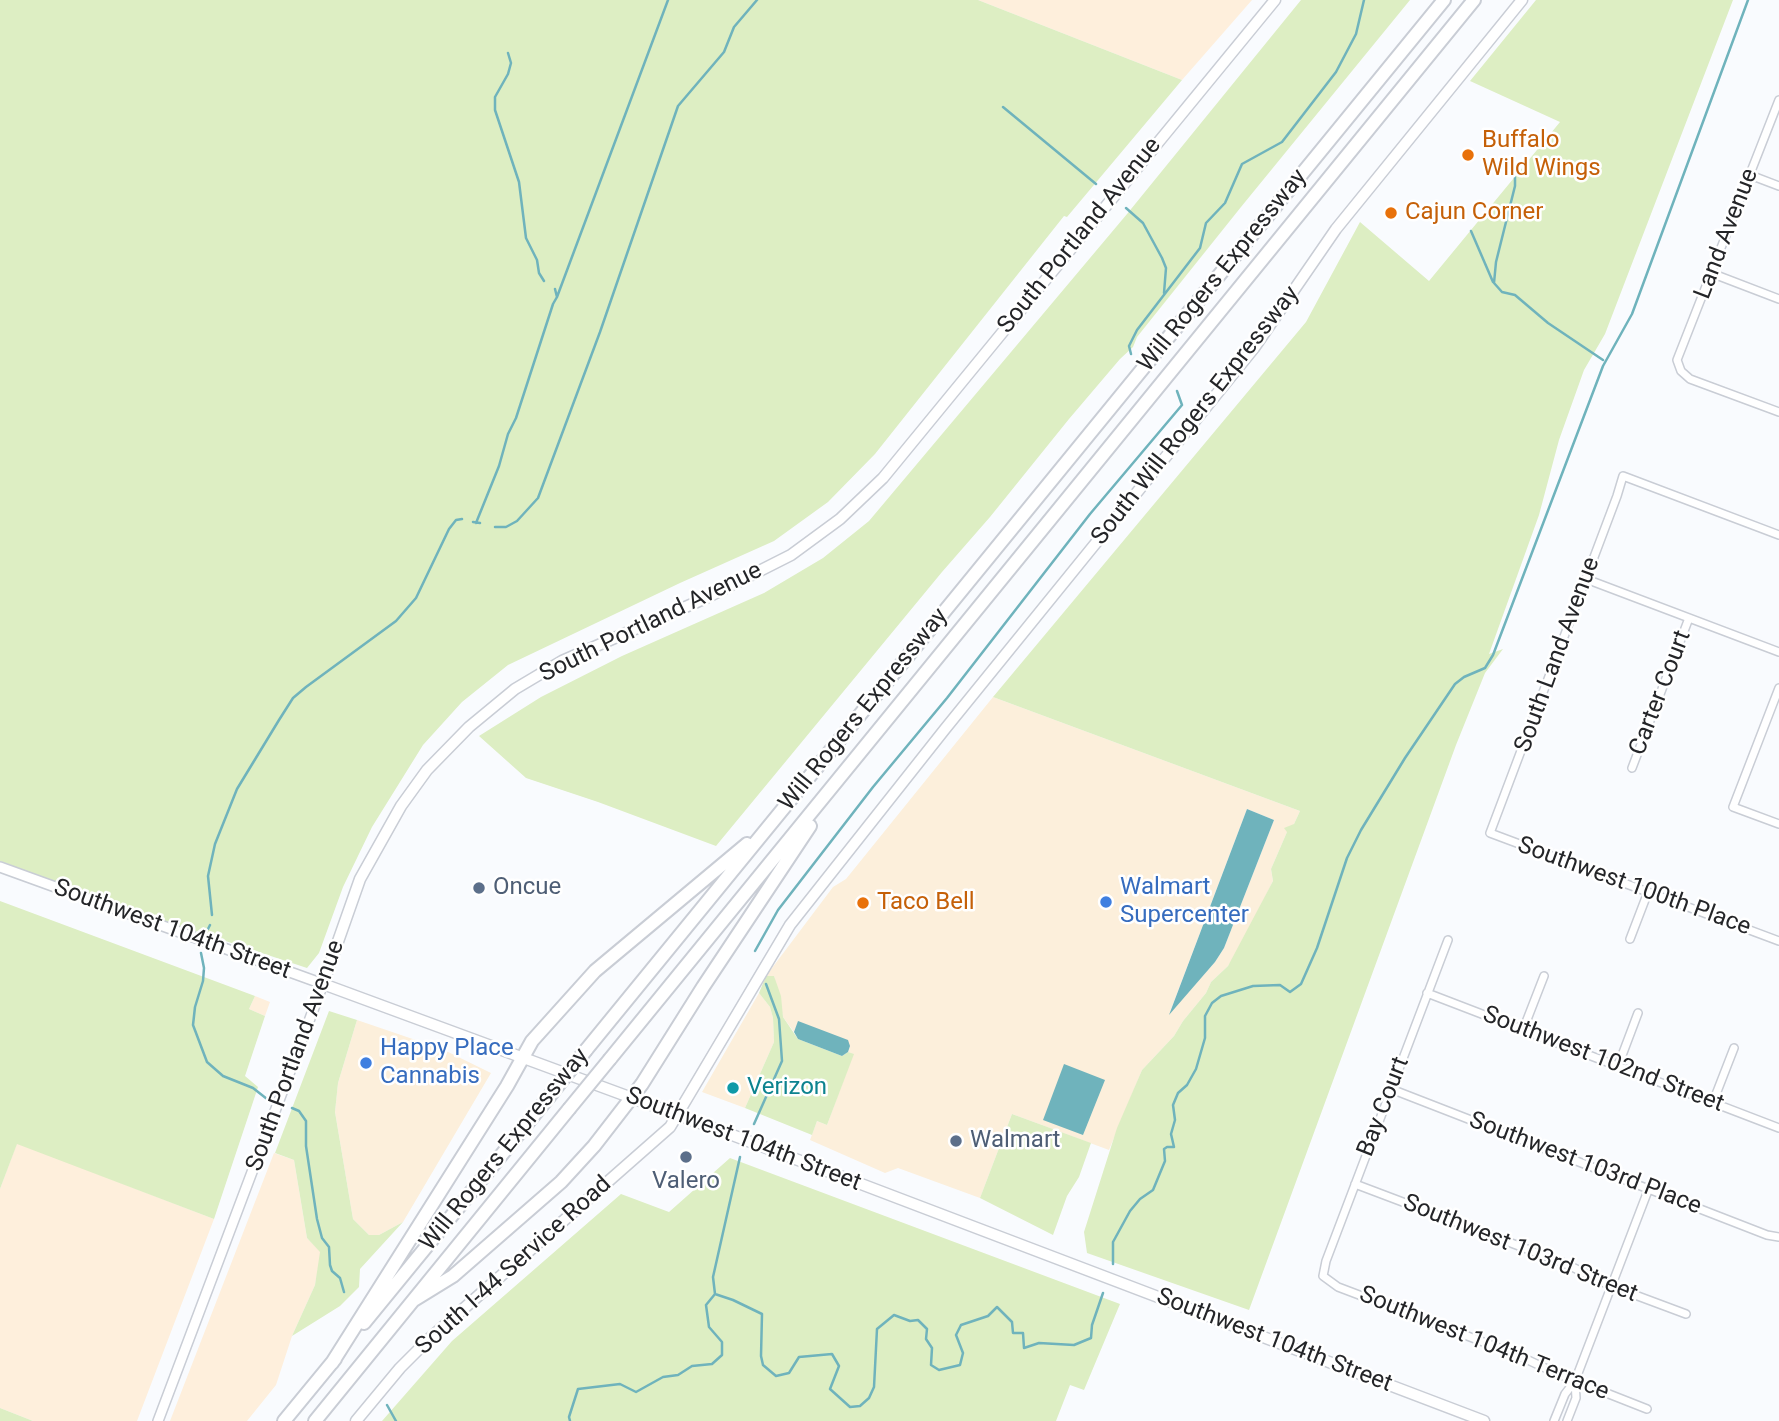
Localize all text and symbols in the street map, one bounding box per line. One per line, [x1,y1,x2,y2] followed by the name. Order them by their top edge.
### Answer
[1482,127,1601,183] place label: Buffalo Wild Wings
[992,132,1168,340] street label: South Portland Avenue
[1460,147,1476,163] marker: Buffalo Wild Wings
[1132,164,1314,378] street label: Will Rogers Expressway
[1689,165,1765,303] street label: Land Avenue
[1405,199,1543,227] place label: Cajun Corner
[1383,205,1399,221] marker: Cajun Corner
[1086,281,1306,551] street label: South Will Rogers Expressway
[1509,554,1607,756] street label: South Land Avenue
[535,557,767,689] street label: South Portland Avenue
[773,603,955,817] street label: Will Rogers Expressway
[1624,627,1698,759] street label: Carter Court
[1513,831,1755,943] street label: Southwest 100th Place
[50,874,294,986] street label: Southwest 104th Street
[493,874,561,902] place label: Oncue
[1120,874,1249,930] place label: Walmart Supercenter
[471,880,487,896] marker: Oncue
[877,889,975,917] place label: Taco Bell
[1098,894,1114,910] marker: Walmart Supercenter
[855,895,871,911] marker: Taco Bell
[241,937,351,1175] street label: South Portland Avenue
[1478,1001,1728,1119] street label: Southwest 102nd Street
[380,1035,514,1091] place label: Happy Place Cannabis
[414,1043,596,1257] street label: Will Rogers Expressway
[1352,1053,1416,1161] street label: Bay Court
[358,1055,374,1071] marker: Happy Place Cannabis
[747,1074,827,1102] place label: Verizon
[725,1080,741,1096] marker: Verizon
[621,1082,865,1198] street label: Southwest 104th Street
[1465,1106,1705,1222] street label: Southwest 103rd Place
[970,1127,1060,1155] place label: Walmart
[948,1133,964,1149] marker: Walmart
[678,1149,694,1165] marker: Valero
[652,1168,720,1196] place label: Valero
[410,1171,618,1361] street label: South I-44 Service Road
[1399,1189,1641,1309] street label: Southwest 103rd Street
[1355,1281,1613,1407] street label: Southwest 104th Terrace
[1152,1283,1396,1399] street label: Southwest 104th Street

